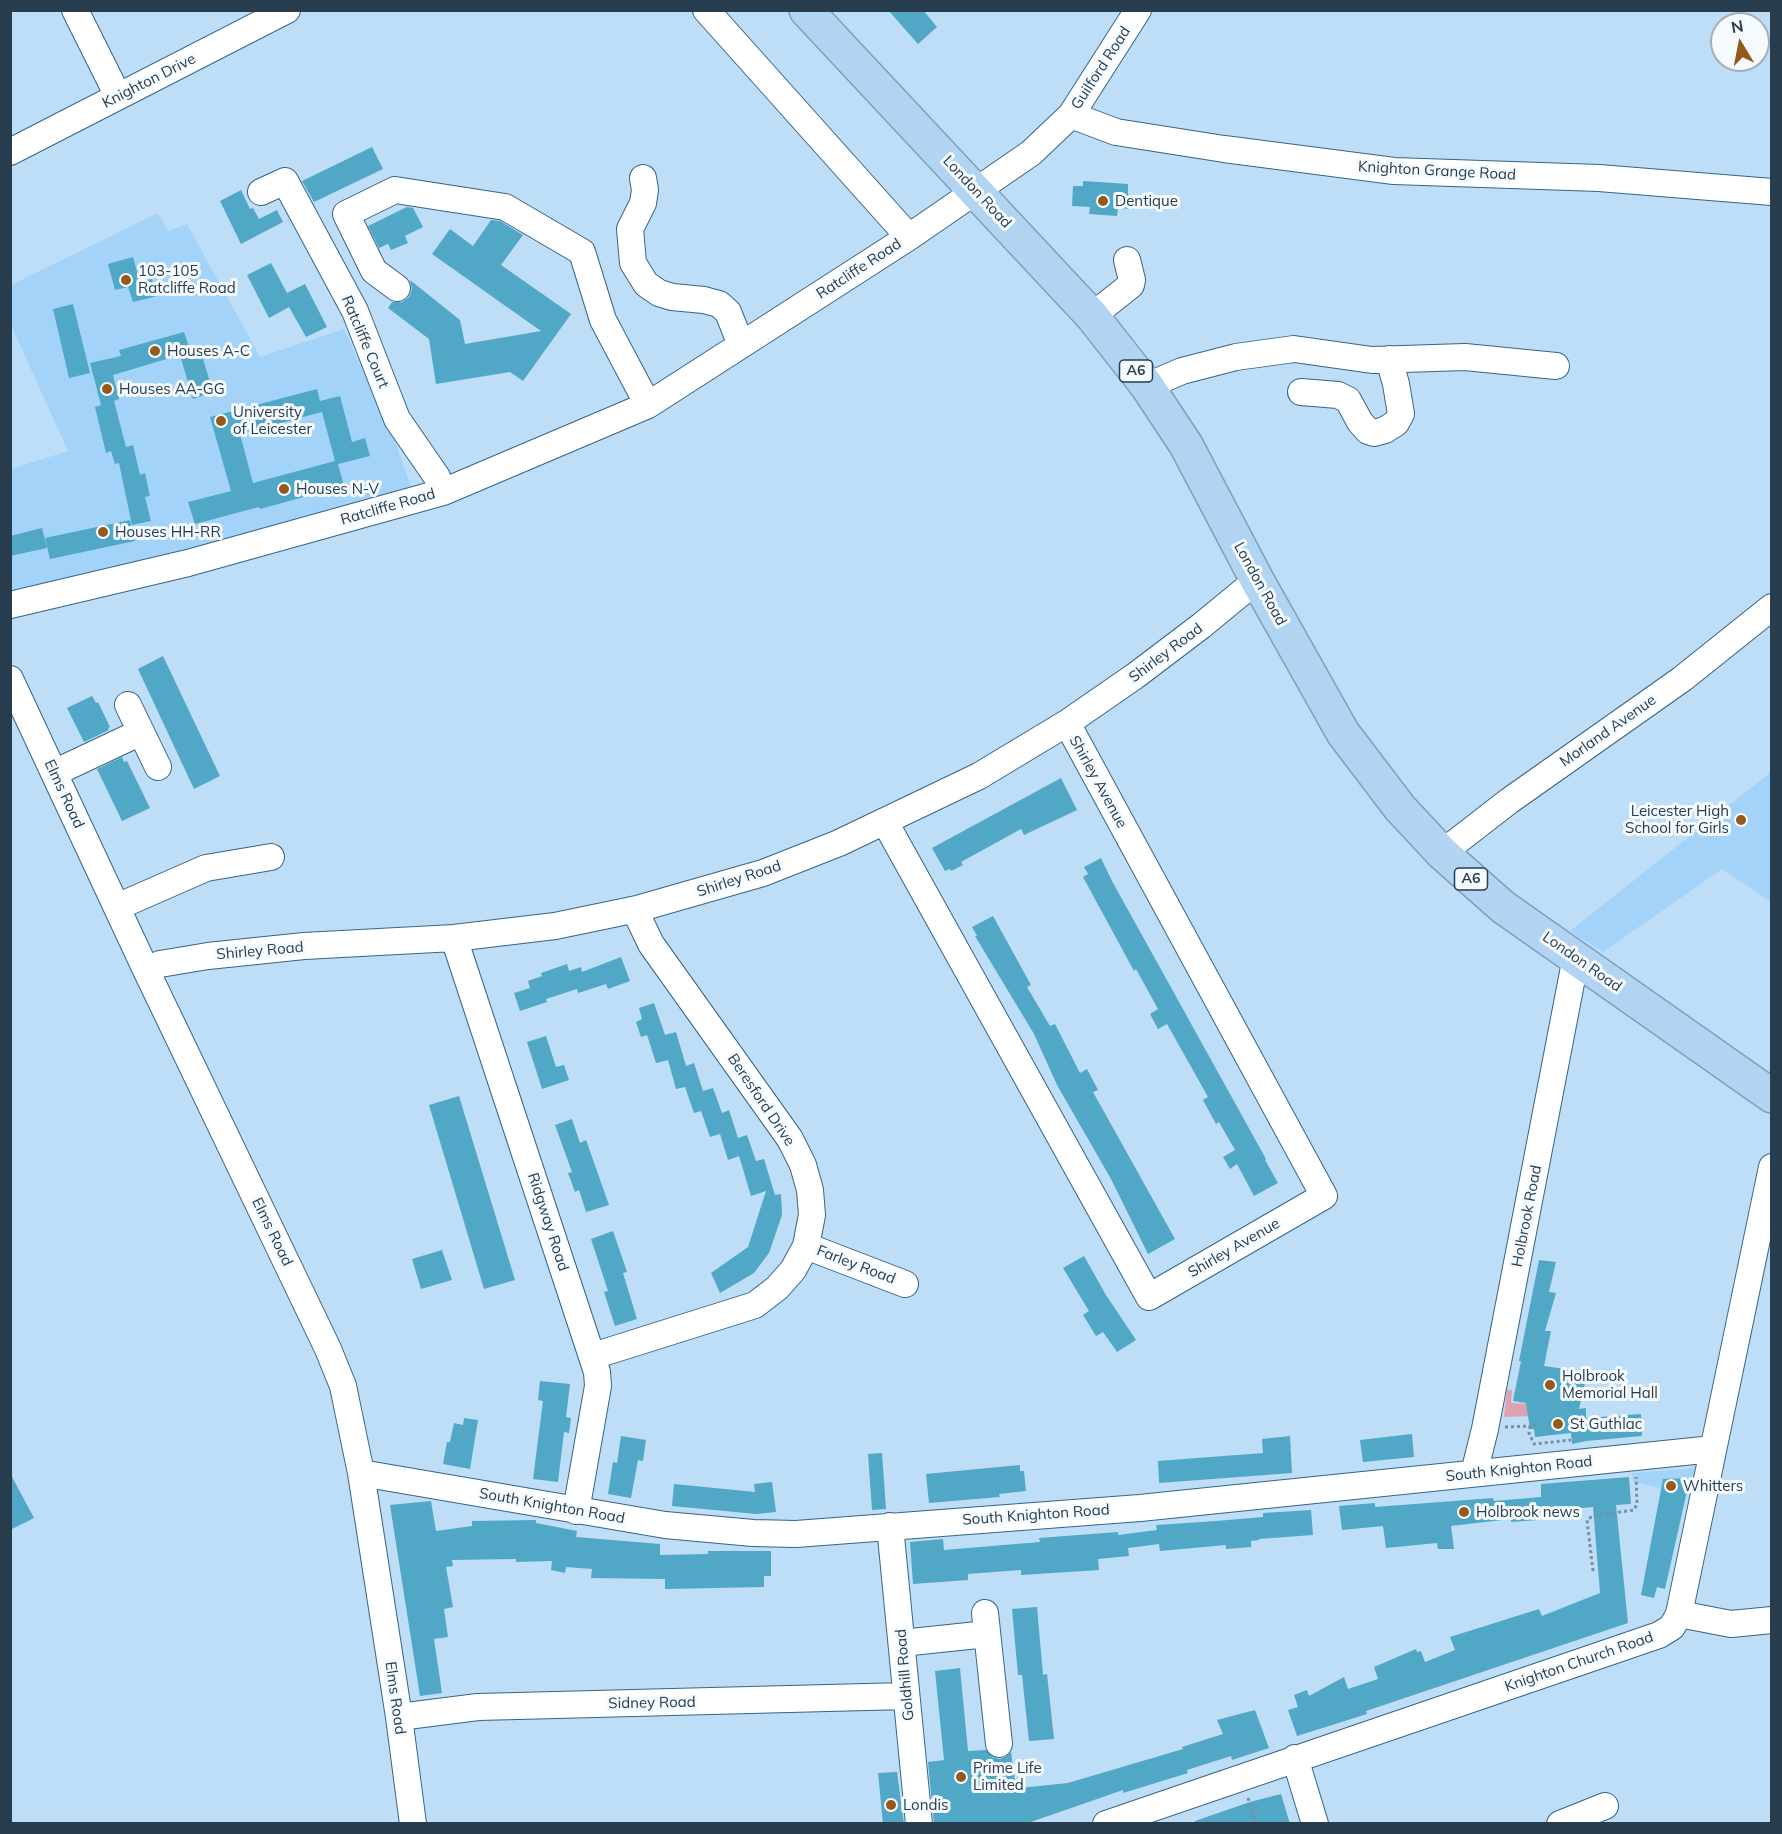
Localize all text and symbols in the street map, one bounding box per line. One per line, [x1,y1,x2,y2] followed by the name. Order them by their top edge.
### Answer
[1710,12,1770,72] north arrow
[1730,15,1745,37] text: N
[1068,23,1134,113] street label: Guilford Road
[99,50,199,112] street label: Knighton Drive
[939,152,1015,232] street label: London Road
[1358,158,1516,184] street label: Knighton Grange Road
[1115,192,1178,210] place label: Dentique
[1096,194,1110,208] marker: Dentique
[813,235,905,303] street label: Ratcliffe Road
[138,262,236,297] place label: 103-105 Ratcliffe Road
[119,273,133,287] marker: 103-105 Ratcliffe Road
[337,293,393,391] street label: Ratcliffe Court
[167,342,250,360] place label: Houses A-C
[148,344,162,358] marker: Houses A-C
[1120,360,1152,382] road number: A6
[119,380,225,398] place label: Houses AA-GG
[100,382,114,396] marker: Houses AA-GG
[233,403,312,438] place label: University of Leicester
[214,414,228,428] marker: University of Leicester
[296,480,379,498] place label: Houses N-V
[277,482,291,496] marker: Houses N-V
[339,485,437,529] street label: Ratcliffe Road
[115,523,221,541] place label: Houses HH-RR
[96,525,110,539] marker: Houses HH-RR
[1230,539,1290,629] street label: London Road
[1126,620,1206,686] street label: Shirley Road
[1556,691,1660,771] street label: Morland Avenue
[1065,733,1131,831] street label: Shirley Avenue
[40,757,88,831] street label: Elms Road
[1625,802,1729,837] place label: Leicester High School for Girls
[1734,813,1748,827] marker: Leicester High School for Girls
[695,857,783,901] street label: Shirley Road
[1454,868,1488,890] road number: A6
[1539,928,1625,996] street label: London Road
[216,938,304,964] street label: Shirley Road
[724,1051,798,1149] street label: Beresford Drive
[1508,1163,1546,1269] street label: Holbrook Road
[524,1170,572,1274] street label: Ridgway Road
[248,1195,296,1269] street label: Elms Road
[1185,1214,1283,1282] street label: Shirley Avenue
[814,1242,898,1288] street label: Farley Road
[1562,1367,1658,1402] place label: Holbrook Memorial Hall
[1543,1378,1557,1392] marker: Holbrook Memorial Hall
[1570,1415,1642,1433] place label: St Guthlac
[1551,1417,1565,1431] marker: St Guthlac
[1445,1452,1593,1486] street label: South Knighton Road
[1683,1477,1743,1495] place label: Whitters
[1664,1479,1678,1493] marker: Whitters
[478,1484,626,1528] street label: South Knighton Road
[962,1501,1110,1529] street label: South Knighton Road
[1476,1503,1580,1521] place label: Holbrook news
[1457,1505,1471,1519] marker: Holbrook news
[892,1628,918,1722] street label: Goldhill Road
[1502,1628,1656,1696] street label: Knighton Church Road
[381,1660,409,1736] street label: Elms Road
[608,1693,696,1713] street label: Sidney Road
[973,1759,1042,1794] place label: Prime Life Limited
[954,1770,968,1784] marker: Prime Life Limited
[903,1796,948,1814] place label: Londis
[884,1798,898,1812] marker: Londis

